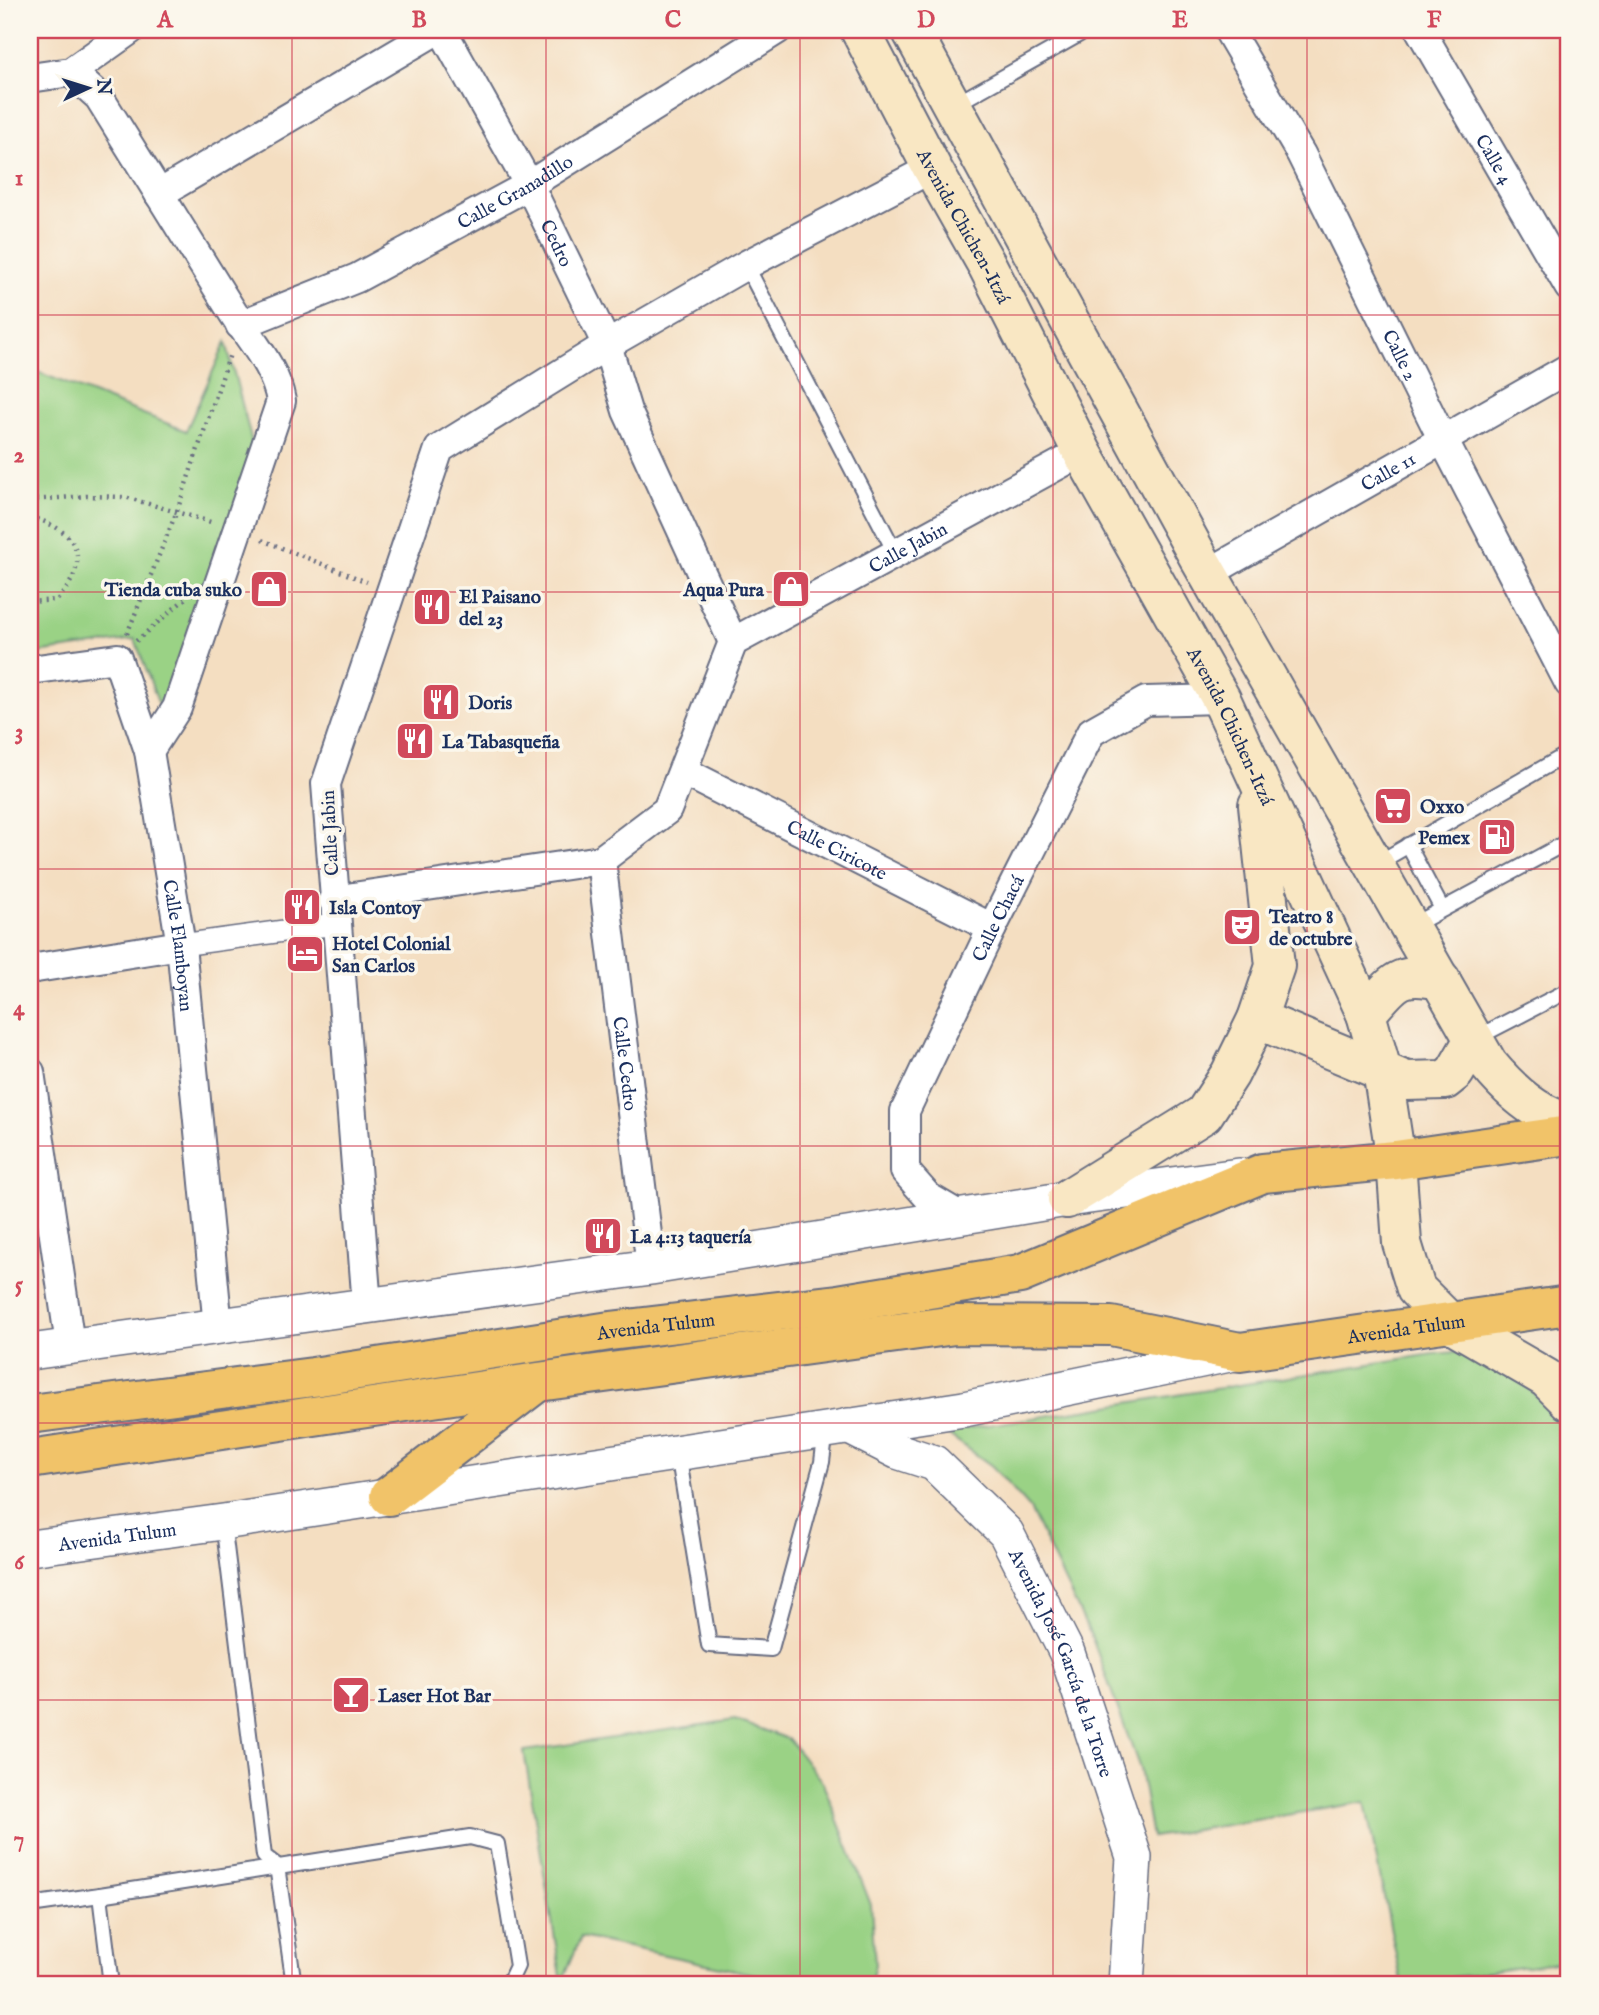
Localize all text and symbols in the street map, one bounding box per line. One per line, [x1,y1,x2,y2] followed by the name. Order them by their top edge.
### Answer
[156,6,174,35] text: A
[411,6,427,35] text: B
[665,6,682,35] text: C
[917,6,935,35] text: D
[1172,6,1188,35] text: E
[1427,6,1442,35] text: F
[52,52,122,122] north arrow
[90,77,116,97] text: N
[1469,130,1517,190] street label: Calle 4
[910,144,1015,309] street label: Avenida Chichen-Itzá
[454,150,578,236] street label: Calle Granadillo
[15,164,23,193] text: 1
[534,216,577,271] street label: Cedro
[1376,326,1422,385] street label: Calle 2
[14,441,25,470] text: 2
[1357,448,1420,498] street label: Calle 11
[865,518,952,580] street label: Calle Jabin
[248,568,290,610] shop icon: Tienda cuba suko
[770,568,812,610] shop icon: Aqua Pura
[104,579,242,603] place label: Tienda cuba suko
[683,579,765,603] place label: Aqua Pura
[411,586,453,628] restaurant icon: El Paisano del 23
[459,586,541,632] place label: El Paisano del 23
[1180,643,1279,810] street label: Avenida Chichen-Itzá
[420,681,462,723] restaurant icon: Doris
[468,692,512,716] place label: Doris
[15,718,23,747] text: 3
[394,720,436,762] restaurant icon: La Tabasqueña
[442,731,561,755] place label: La Tabasqueña
[1372,785,1414,827] supermarket icon: Oxxo
[317,789,345,876] street label: Calle Jabin
[1420,796,1464,820] place label: Oxxo
[782,816,891,887] street label: Calle Ciricote
[1476,816,1518,858] fuel station icon: Pemex
[1418,827,1471,851] place label: Pemex
[968,871,1031,966] street label: Calle Chacá
[156,878,197,1013] street label: Calle Flamboyan
[281,886,323,928] restaurant icon: Isla Contoy
[329,897,422,921] place label: Isla Contoy
[1221,906,1263,948] theatre icon: Teatro 8 de octubre
[1268,906,1353,952] place label: Teatro 8 de octubre
[284,933,326,975] hotel icon: Hotel Colonial San Carlos
[332,933,451,979] place label: Hotel Colonial San Carlos
[13,994,25,1023] text: 4
[606,1015,642,1112] street label: Calle Cedro
[582,1215,624,1257] restaurant icon: La 4:13 taquería
[630,1226,752,1250] place label: La 4:13 taquería
[15,1271,24,1300] text: 5
[594,1309,717,1347] street label: Avenida Tulum
[1345,1310,1467,1351] street label: Avenida Tulum
[56,1518,178,1558] street label: Avenida Tulum
[1002,1544,1117,1781] street label: Avenida José García de la Torre
[14,1548,25,1577] text: 6
[330,1674,372,1716] bar icon: Laser Hot Bar
[378,1685,492,1709] place label: Laser Hot Bar
[14,1825,24,1854] text: 7

